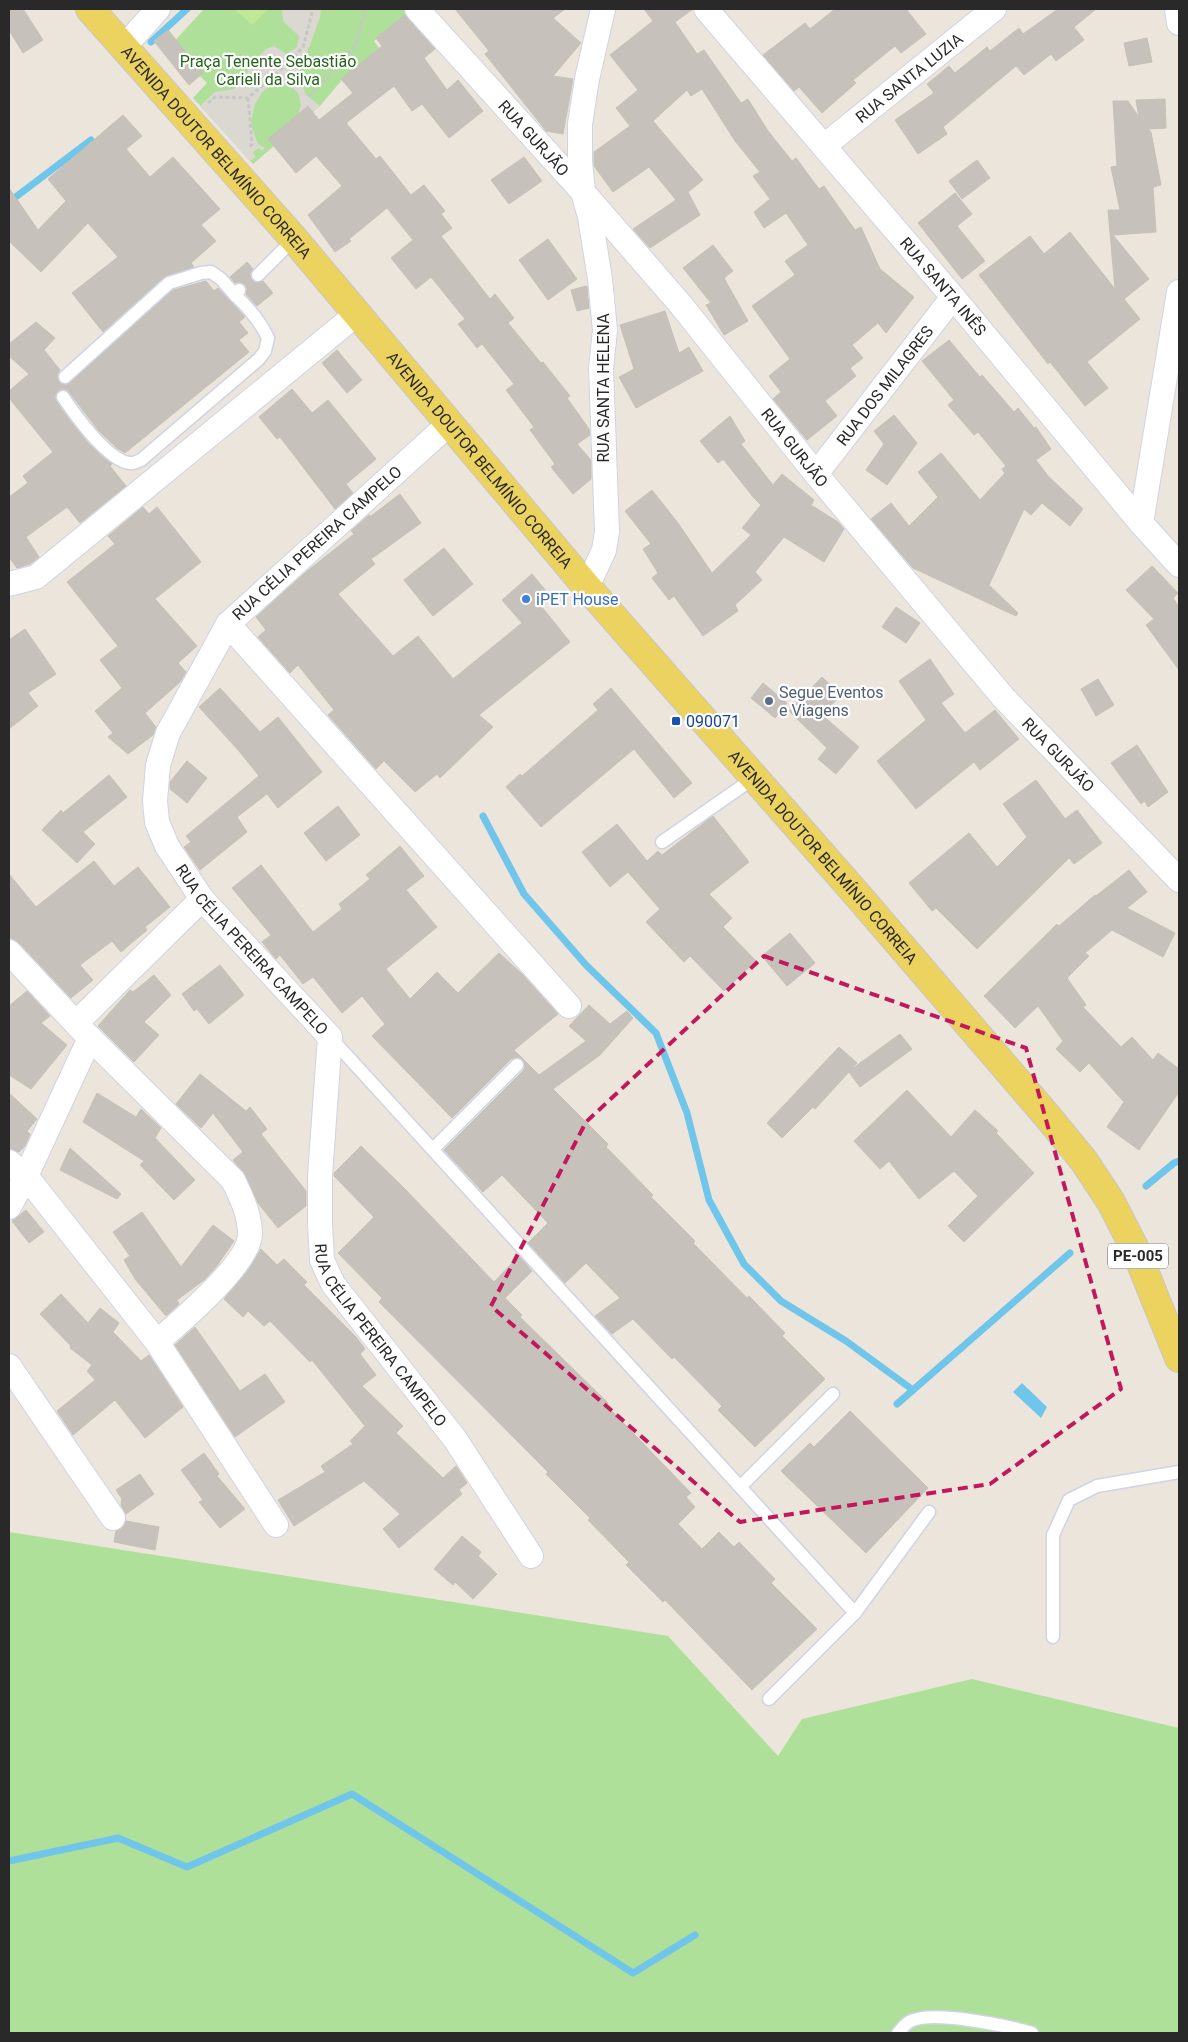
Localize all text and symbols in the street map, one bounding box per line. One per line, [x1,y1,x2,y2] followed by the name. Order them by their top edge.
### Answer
[852,28,967,126] street label: RUA SANTA LUZIA
[118,42,316,263] street label: AVENIDA DOUTOR BELMÍNIO CORREIA
[180,52,356,89] park label: Praça Tenente Sebastião Carieli da Silva
[495,96,573,180] street label: RUA GURJÃO
[896,233,991,339] street label: RUA SANTA INÊS
[594,313,613,463] street label: RUA SANTA HELENA
[832,322,937,449] street label: RUA DOS MILAGRES
[383,347,577,572] street label: AVENIDA DOUTOR BELMÍNIO CORREIA
[758,404,832,491] street label: RUA GURJÃO
[228,462,406,624] street label: RUA CÉLIA PEREIRA CAMPELO
[536,590,619,609] place label: iPET House
[520,593,532,605] marker: iPET House
[779,683,884,720] place label: Segue Eventos e Viagens
[763,695,775,707] marker: Segue Eventos e Viagens
[686,712,740,731] place label: 090071
[1018,714,1098,796] street label: RUA GURJÃO
[670,715,682,727] marker: 090071
[725,746,922,968] street label: AVENIDA DOUTOR BELMÍNIO CORREIA
[172,860,332,1039] street label: RUA CÉLIA PEREIRA CAMPELO
[312,1243,451,1430] street label: RUA CÉLIA PEREIRA CAMPELO
[1108,1244,1168,1268] road number: PE-005

